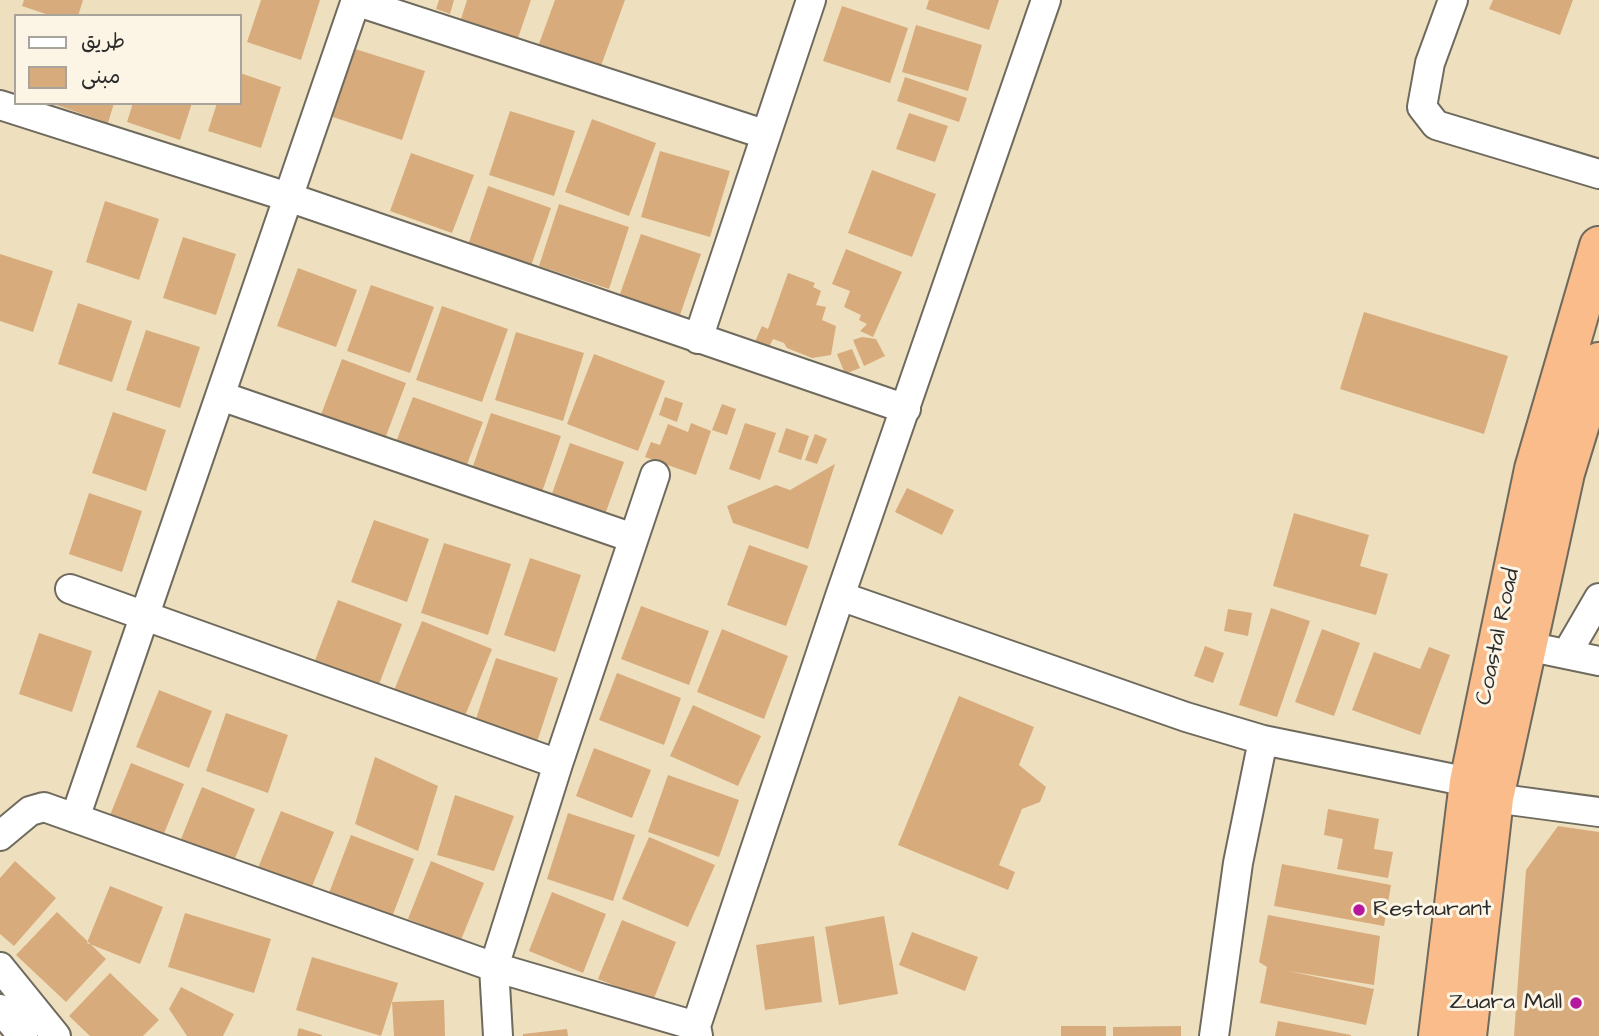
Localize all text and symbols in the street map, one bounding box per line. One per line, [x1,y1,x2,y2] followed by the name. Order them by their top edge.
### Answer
[14,14,242,105] legend
[81,27,125,56] text: طريق
[81,62,120,91] text: مبنى
[1471,566,1527,708] street label: Coastal Road
[1373,896,1491,924] place label: Restaurant
[1351,902,1367,918] marker: Restaurant
[1449,989,1562,1017] place label: Zuara Mall
[1568,995,1584,1011] marker: Zuara Mall

